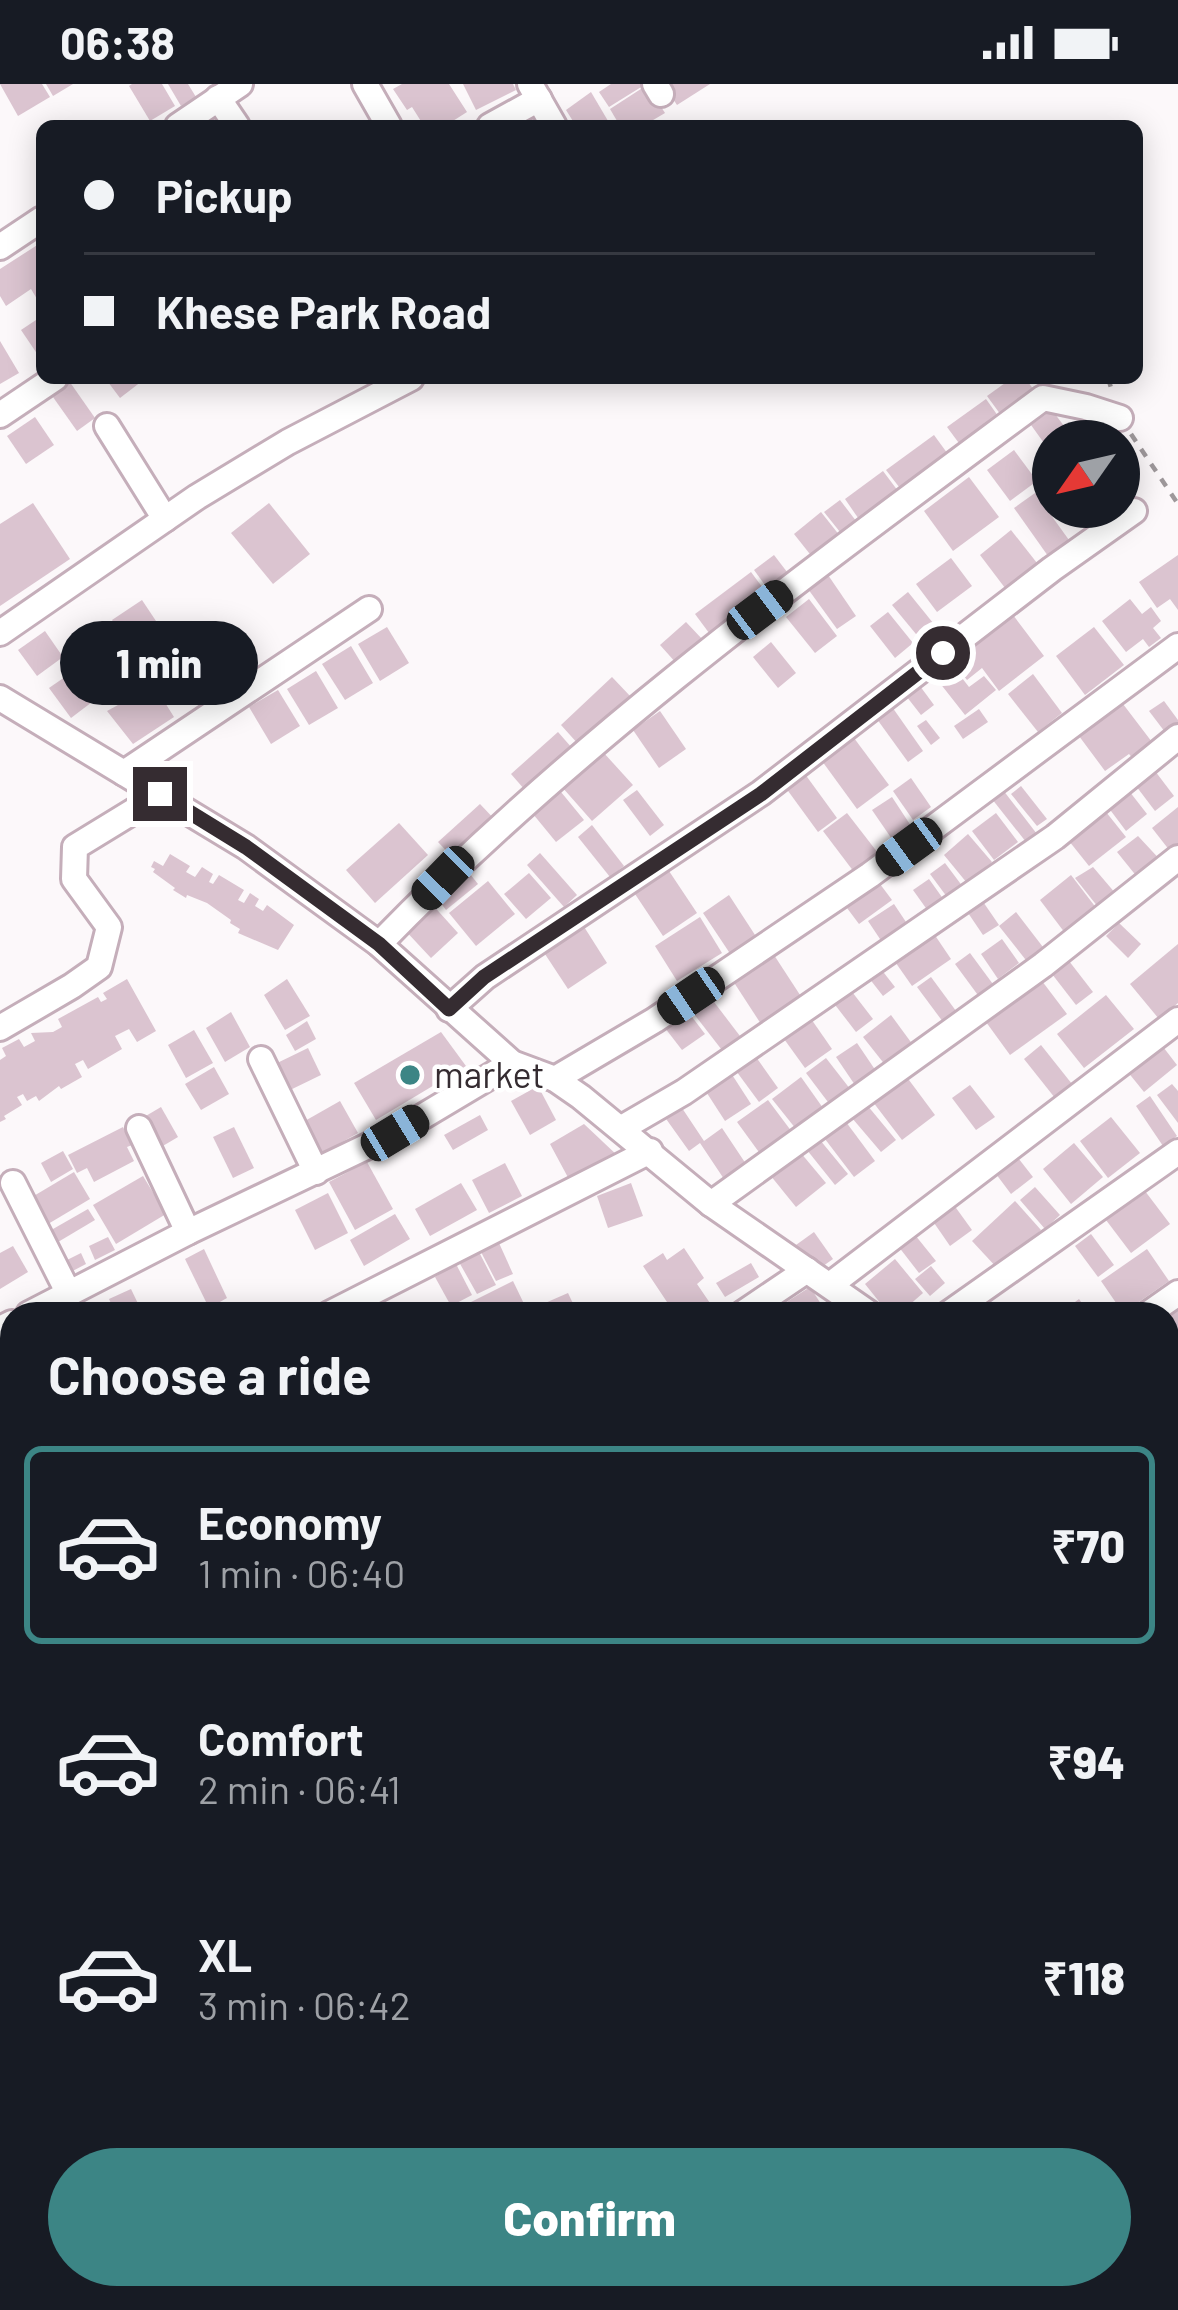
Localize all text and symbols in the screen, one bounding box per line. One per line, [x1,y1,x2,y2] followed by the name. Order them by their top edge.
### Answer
[60,15,175,69] text: 06:38
[156,168,293,222] text: Pickup
[156,284,491,338] text: Khese Park Road
[1032,420,1140,528] north arrow
[1032,420,1140,528] map controls
[720,574,800,646] car
[61,620,259,704] callout: 1 min
[916,626,970,680] route start
[116,639,202,686] text: 1 min
[133,767,187,821] route end
[869,811,949,883] car
[405,840,481,916] car
[651,961,731,1031] car
[434,1052,545,1095] place label: market
[397,1062,423,1088] marker: market
[355,1099,435,1167] car
[48,1341,372,1406] text: Choose a ride
[54,1491,162,1599] icon: car
[198,1495,382,1549] text: Economy
[1051,1518,1125,1572] text: ₹70
[198,1549,405,1596] text: 1 min · 06:40
[54,1707,162,1815] icon: car
[198,1711,364,1765] text: Comfort
[1047,1734,1125,1788] text: ₹94
[198,1765,401,1812] text: 2 min · 06:41
[54,1923,162,2031] icon: car
[198,1927,252,1981] text: XL
[1042,1950,1125,2004] text: ₹118
[198,1981,411,2028] text: 3 min · 06:42
[48,2148,1131,2286] button: Confirm

